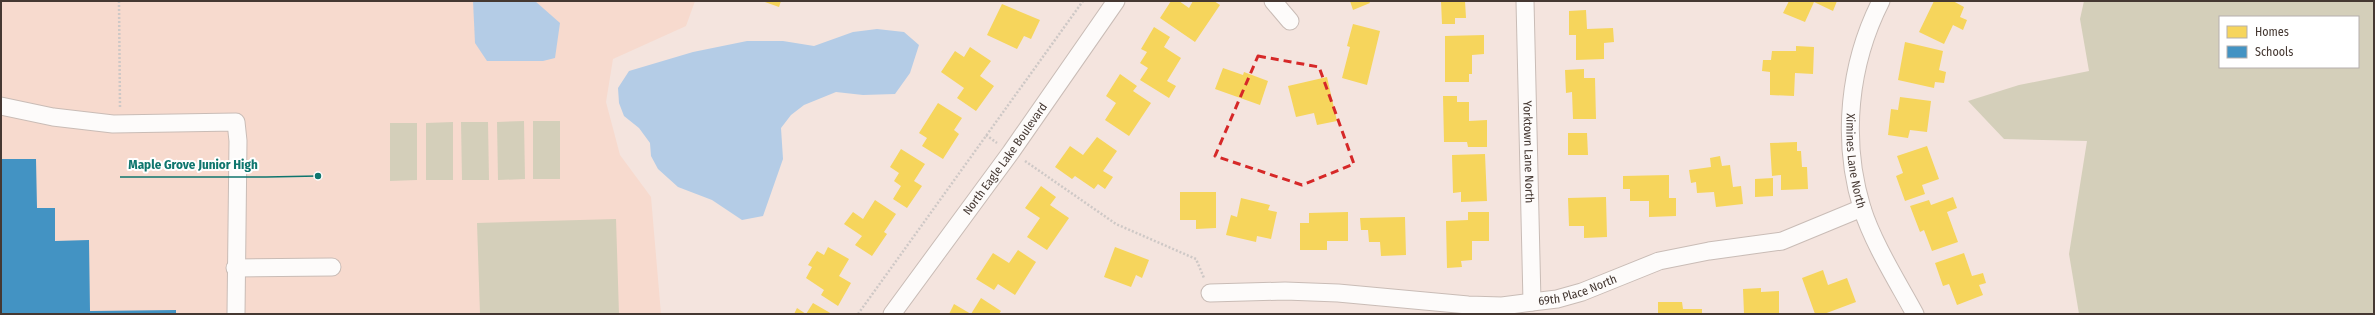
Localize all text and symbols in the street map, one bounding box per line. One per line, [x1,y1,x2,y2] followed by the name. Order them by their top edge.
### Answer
[2219,16,2359,68] legend
[2255,25,2289,39] text: Homes
[2255,45,2293,59] text: Schools
[960,100,1050,218] street label: North Eagle Lake Boulevard
[1520,100,1537,203] street label: Yorktown Lane North
[1843,113,1869,210] street label: Ximines Lane North
[120,152,266,177] callout: Maple Grove Junior High
[128,157,258,172] text: Maple Grove Junior High
[1537,272,1619,308] street label: 69th Place North

